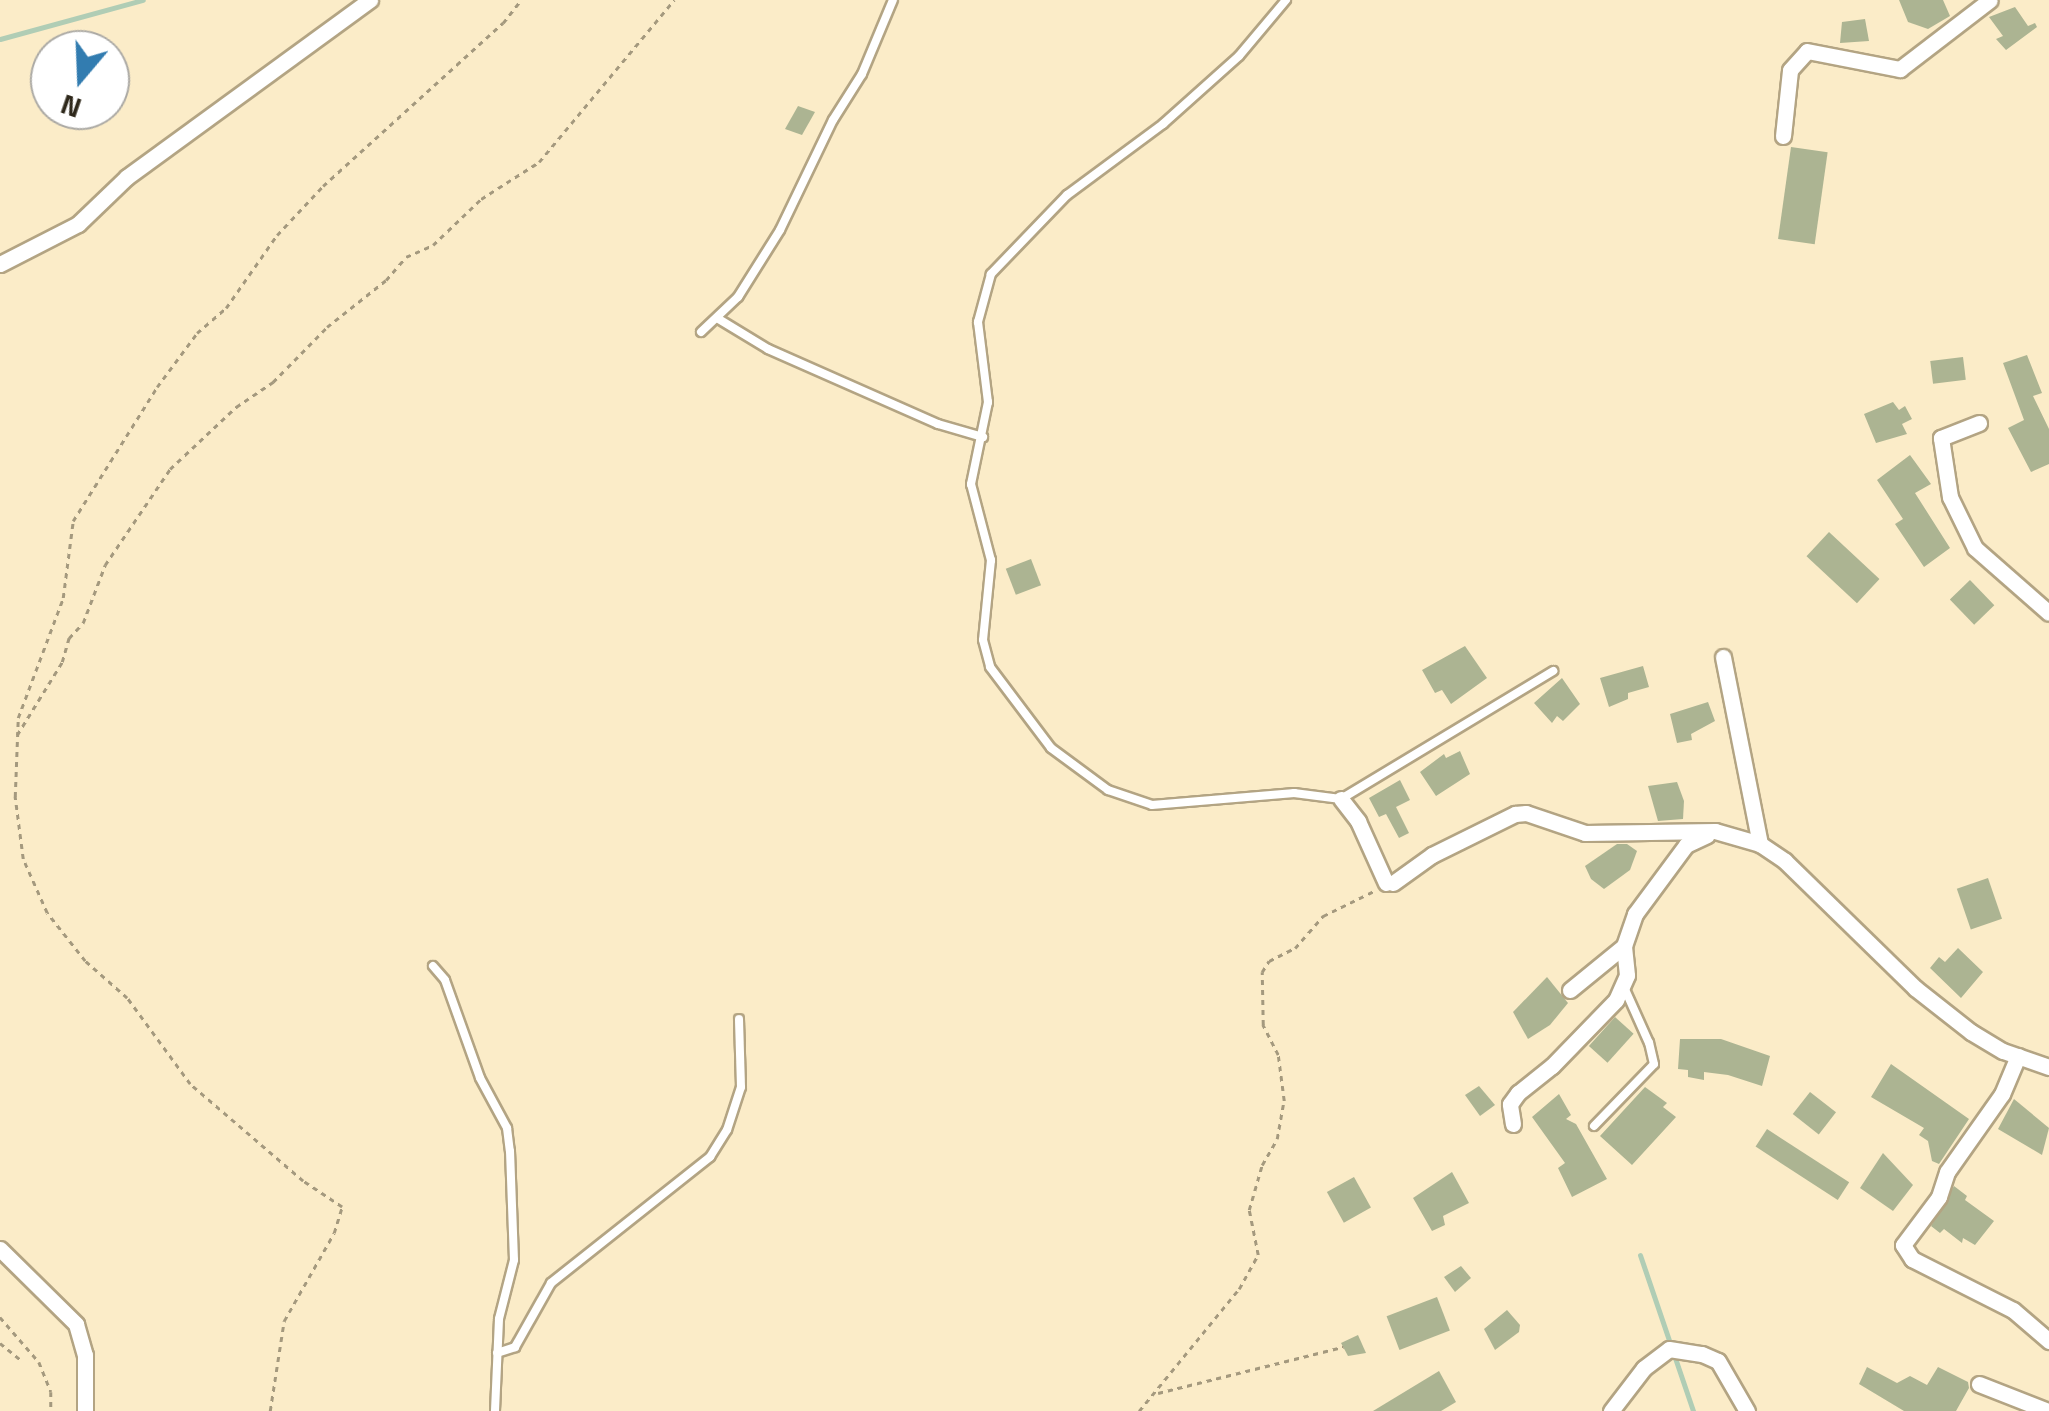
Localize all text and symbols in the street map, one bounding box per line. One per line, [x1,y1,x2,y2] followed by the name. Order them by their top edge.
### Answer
[30,30,130,130] north arrow
[55,83,87,130] text: N

